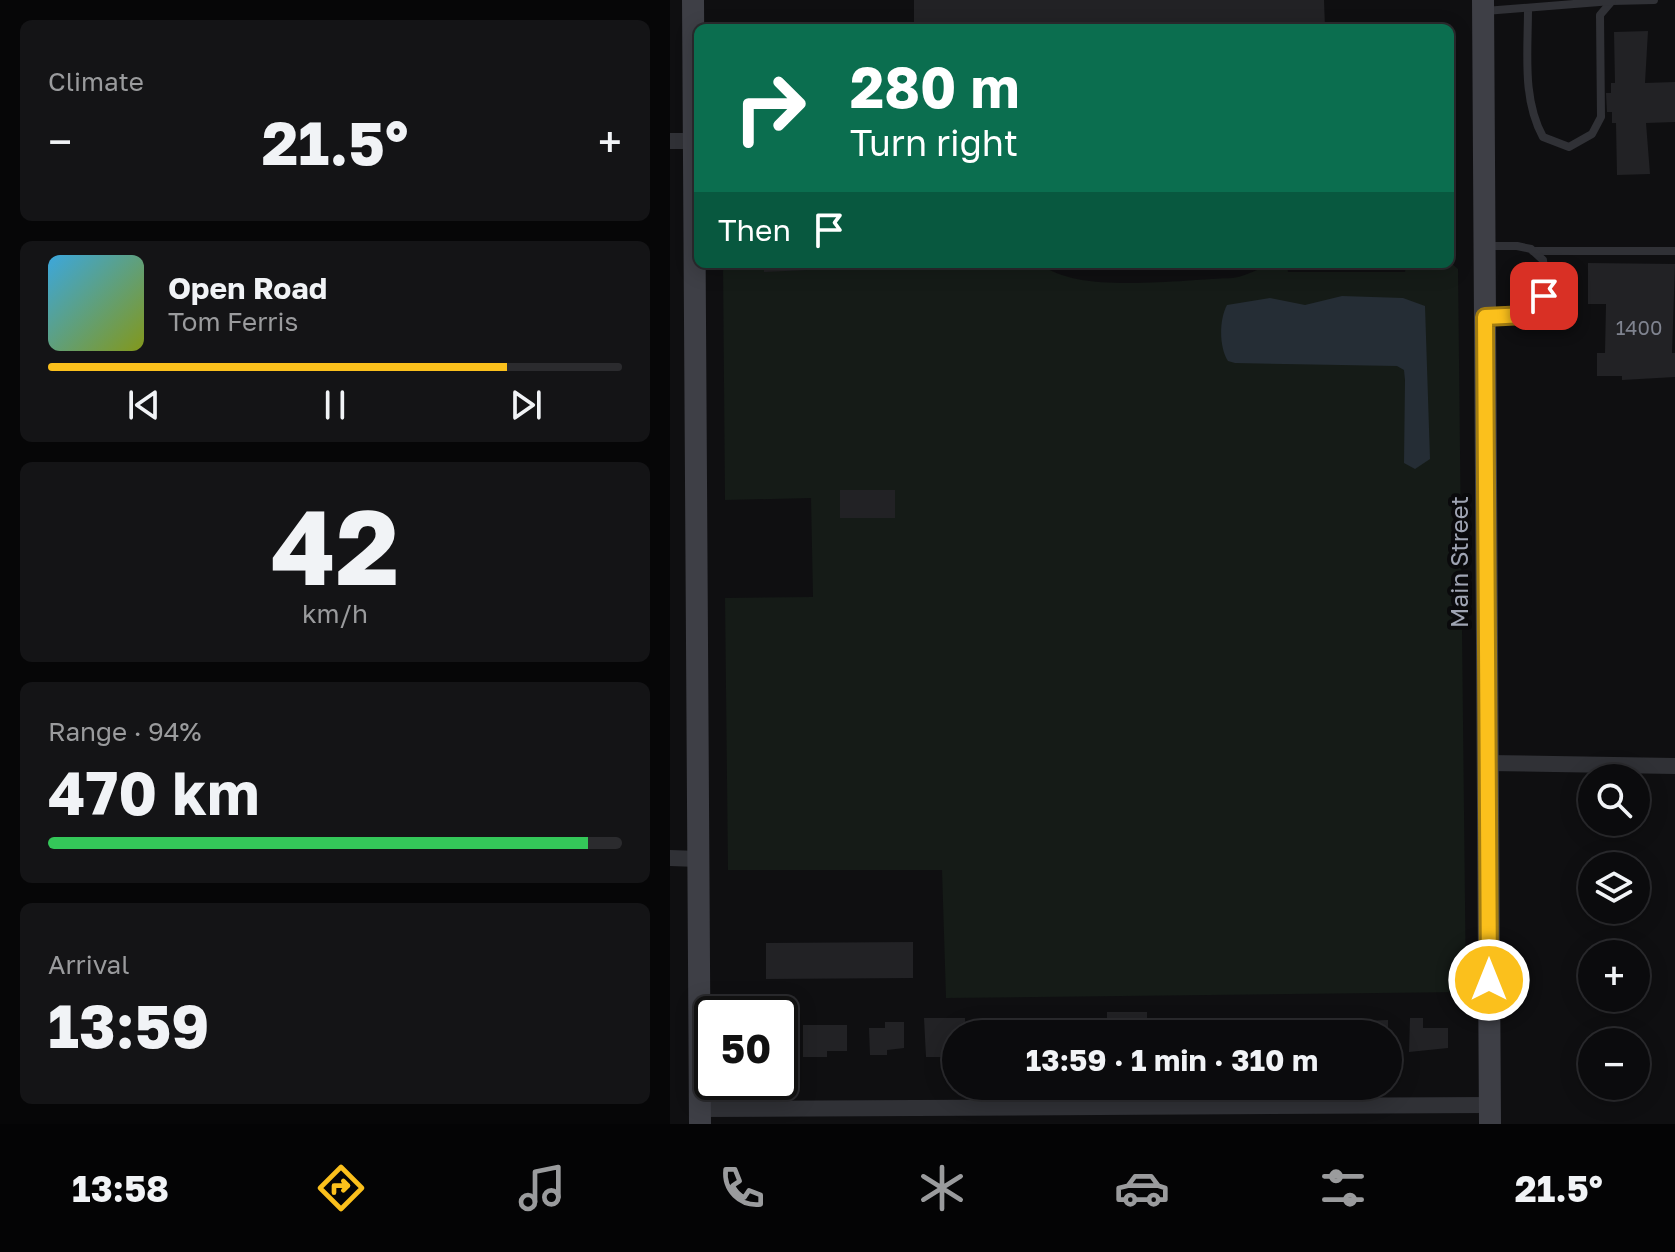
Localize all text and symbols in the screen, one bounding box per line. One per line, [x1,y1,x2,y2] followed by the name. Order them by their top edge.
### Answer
[850,53,1019,120] text: 280 m
[718,56,822,160] icon: right
[48,66,144,97] text: Climate
[262,106,408,178] text: 21.5°
[48,115,72,168] text: −
[598,115,622,168] text: +
[850,121,1018,164] text: Turn right
[807,208,851,252] icon: arrive
[718,212,791,248] text: Then
[1510,262,1578,330] pin
[168,270,327,306] text: Open Road
[1522,274,1566,318] icon: arrive
[168,306,298,337] text: Tom Ferris
[1616,315,1662,339] house number: 1400
[122,383,166,427] icon: previous
[313,383,357,427] icon: pause
[504,383,548,427] icon: next
[271,483,399,608] text: 42
[1444,496,1473,628] street label: Main Street
[302,598,368,629] text: km/h
[48,716,201,747] text: Range · 94%
[48,756,260,828] text: 470 km
[1578,764,1650,1100] map controls
[1578,764,1650,836] button: search
[1578,852,1650,924] button: layers
[1447,938,1531,1022] position arrow
[1578,940,1650,1012] button: +
[48,949,129,980] text: Arrival
[48,989,209,1061] text: 13:59
[694,996,798,1100] speed limit sign: 50
[1578,1028,1650,1100] button: −
[1026,1042,1318,1078] text: 13:59 · 1 min · 310 m
[313,1160,369,1216] icon: directions
[514,1160,570,1216] icon: music
[714,1160,770,1216] icon: phone
[914,1160,970,1216] icon: climate
[1114,1160,1170,1216] icon: car
[1315,1160,1371,1216] icon: filters
[72,1167,169,1210] text: 13:58
[1515,1167,1603,1210] text: 21.5°

